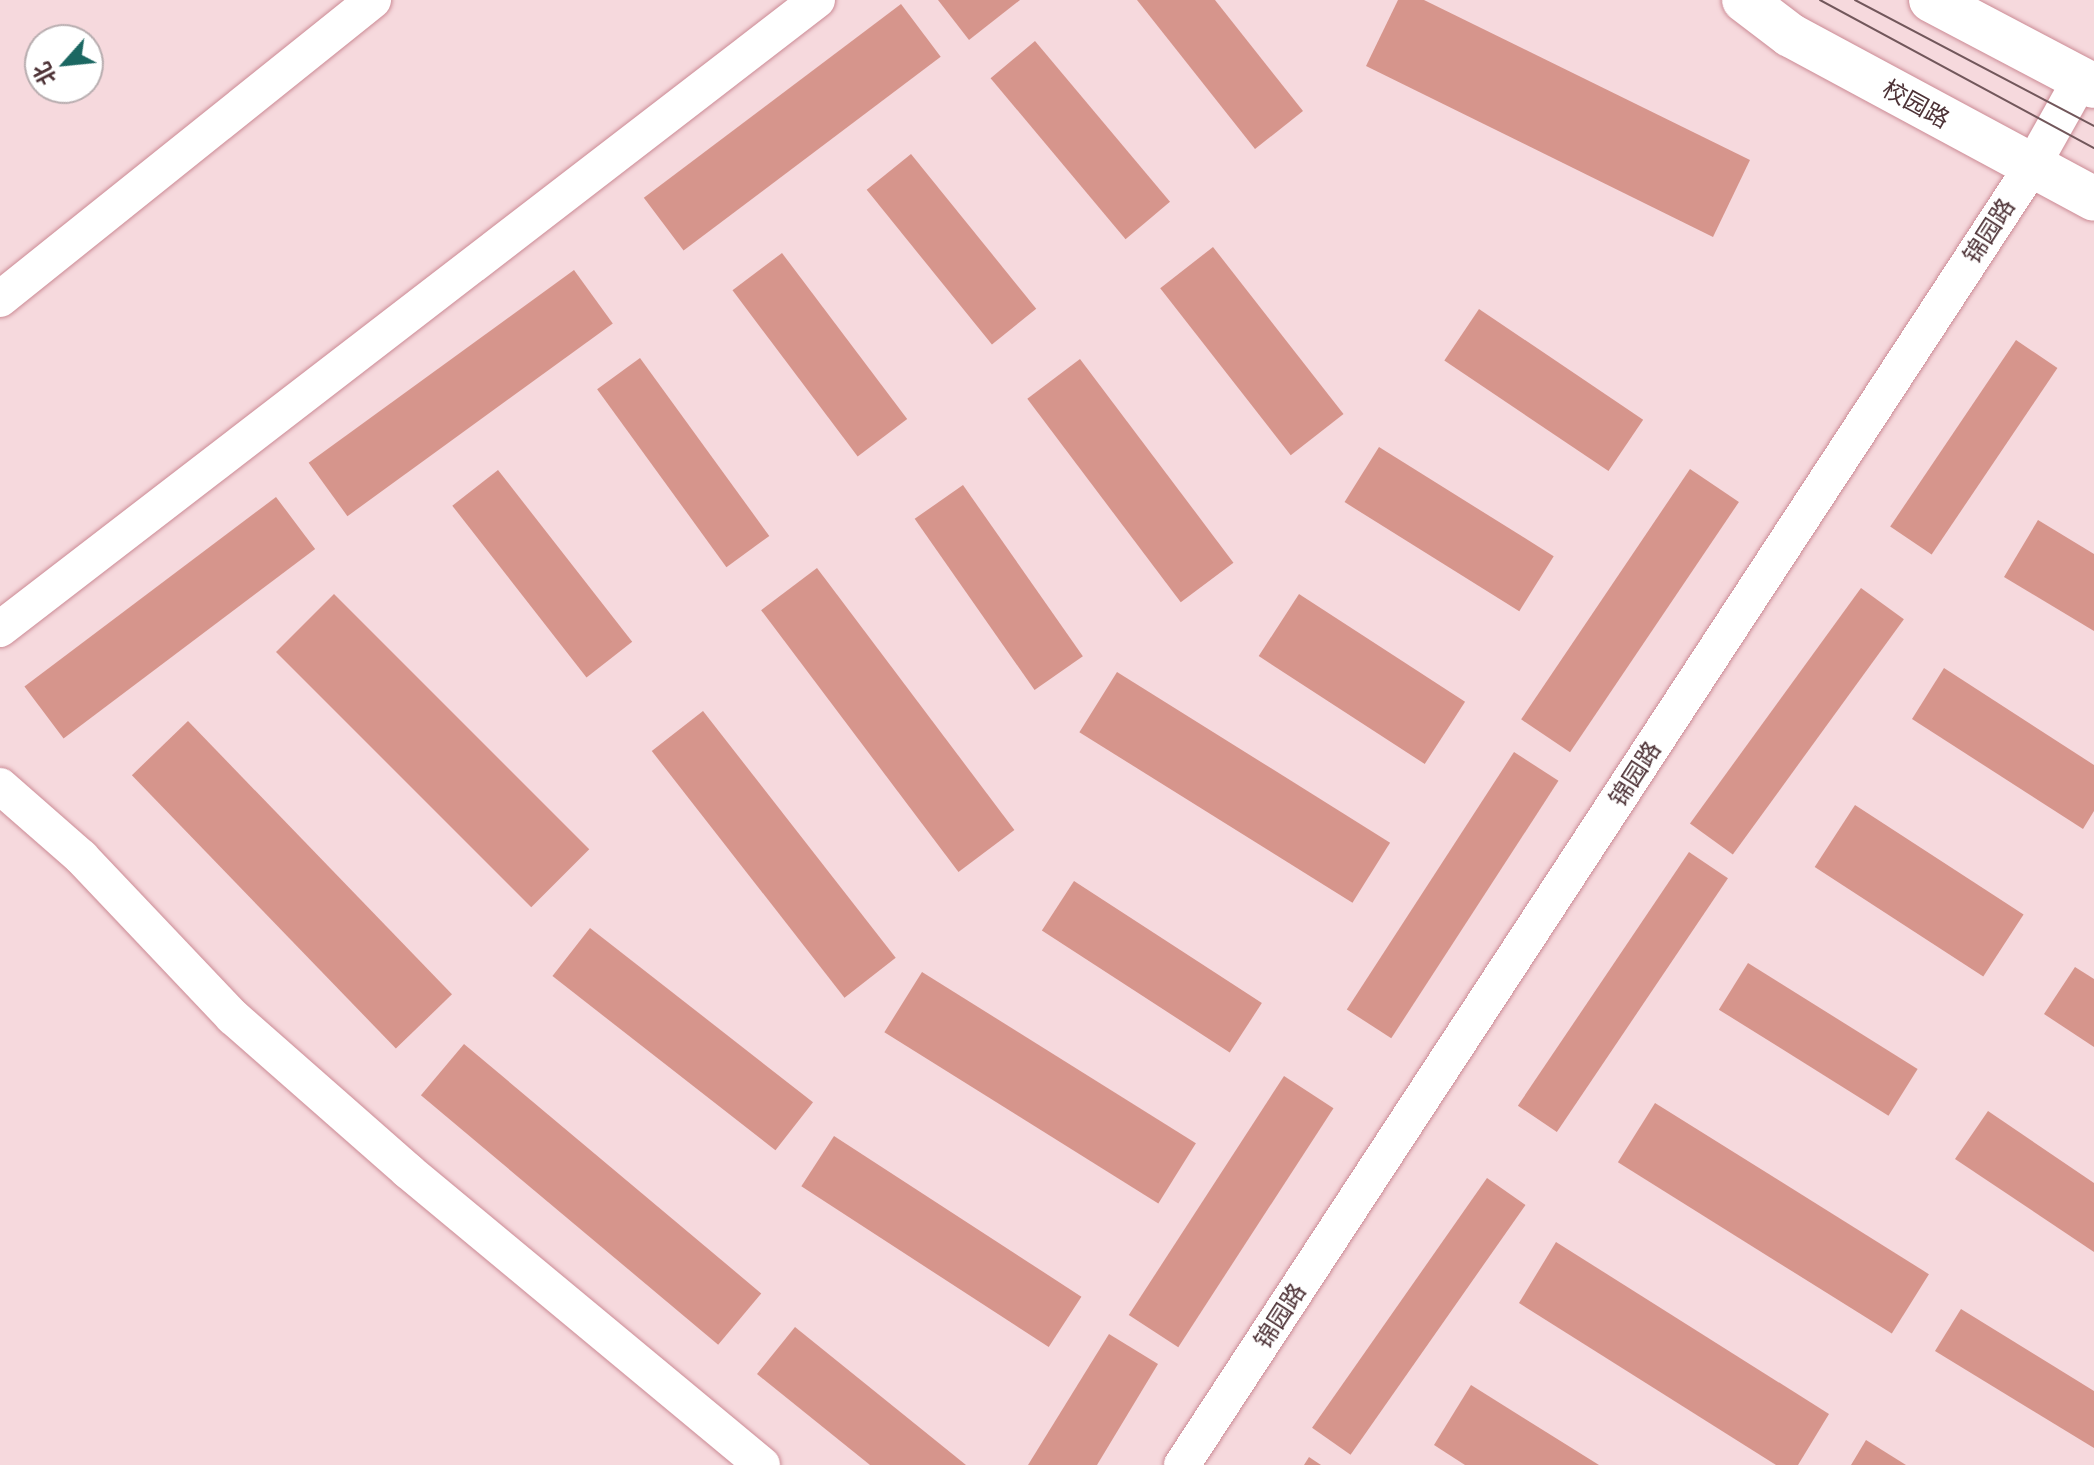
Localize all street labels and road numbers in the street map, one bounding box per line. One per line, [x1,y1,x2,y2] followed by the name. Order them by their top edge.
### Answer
[1878,74,1954,134] street label: 校园路
[1957,193,2021,269] street label: 锦园路
[1603,736,1667,812] street label: 锦园路
[1248,1278,1312,1354] street label: 锦园路

